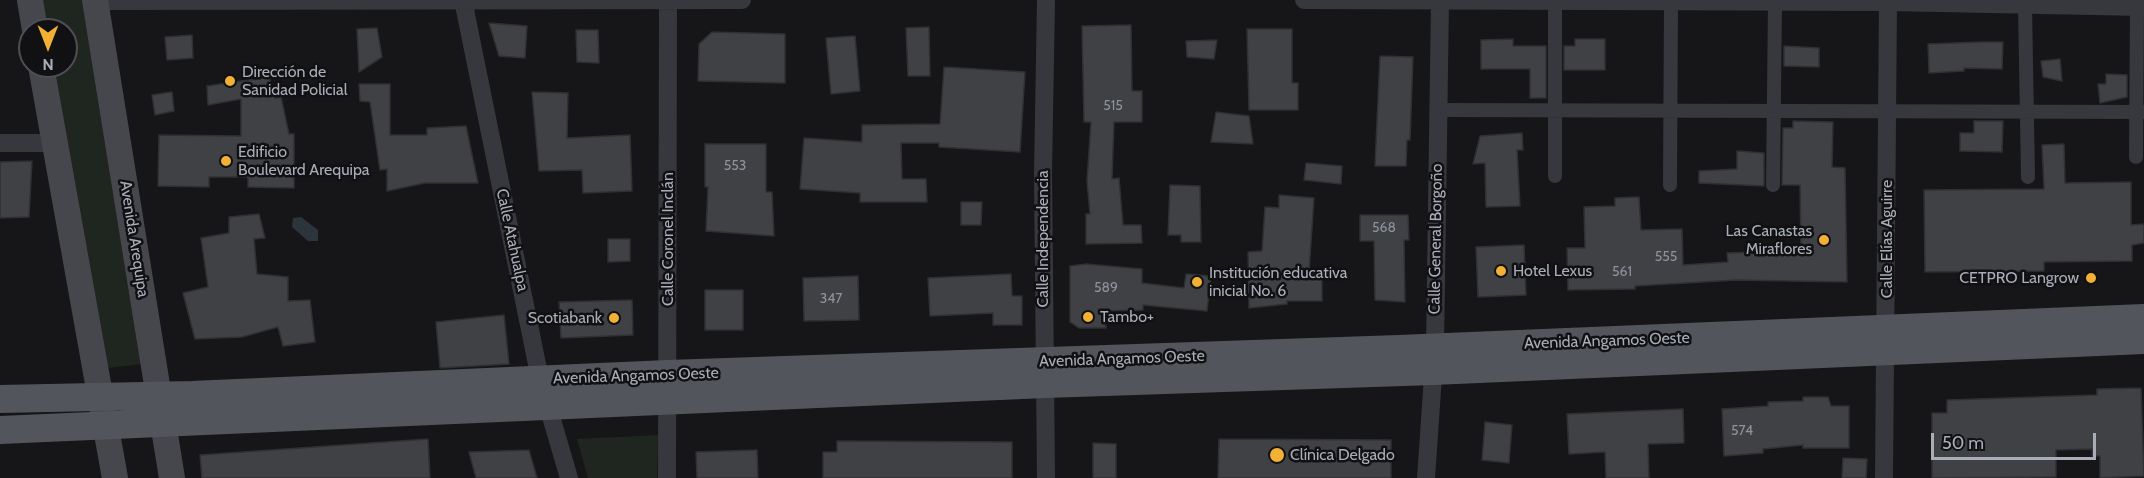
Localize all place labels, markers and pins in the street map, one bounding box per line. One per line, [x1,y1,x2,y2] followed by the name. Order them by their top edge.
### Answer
[242,62,347,100] place label: Dirección de Sanidad Policial
[223,74,237,88] marker: Dirección de Sanidad Policial
[238,142,370,180] place label: Edificio Boulevard Arequipa
[219,154,233,168] marker: Edificio Boulevard Arequipa
[1726,221,1812,259] place label: Las Canastas Miraflores
[1817,233,1831,247] marker: Las Canastas Miraflores
[1513,261,1592,281] place label: Hotel Lexus
[1209,263,1348,301] place label: Institución educativa inicial No. 6
[1494,264,1508,278] marker: Hotel Lexus
[1959,268,2079,288] place label: CETPRO Langrow
[2084,271,2098,285] marker: CETPRO Langrow
[1190,275,1204,289] marker: Institución educativa inicial No. 6
[1100,307,1154,327] place label: Tambo+
[528,308,602,328] place label: Scotiabank
[1081,310,1095,324] marker: Tambo+
[607,311,621,325] marker: Scotiabank
[1290,445,1395,465] place label: Clínica Delgado
[1268,446,1286,464] marker: Clínica Delgado

